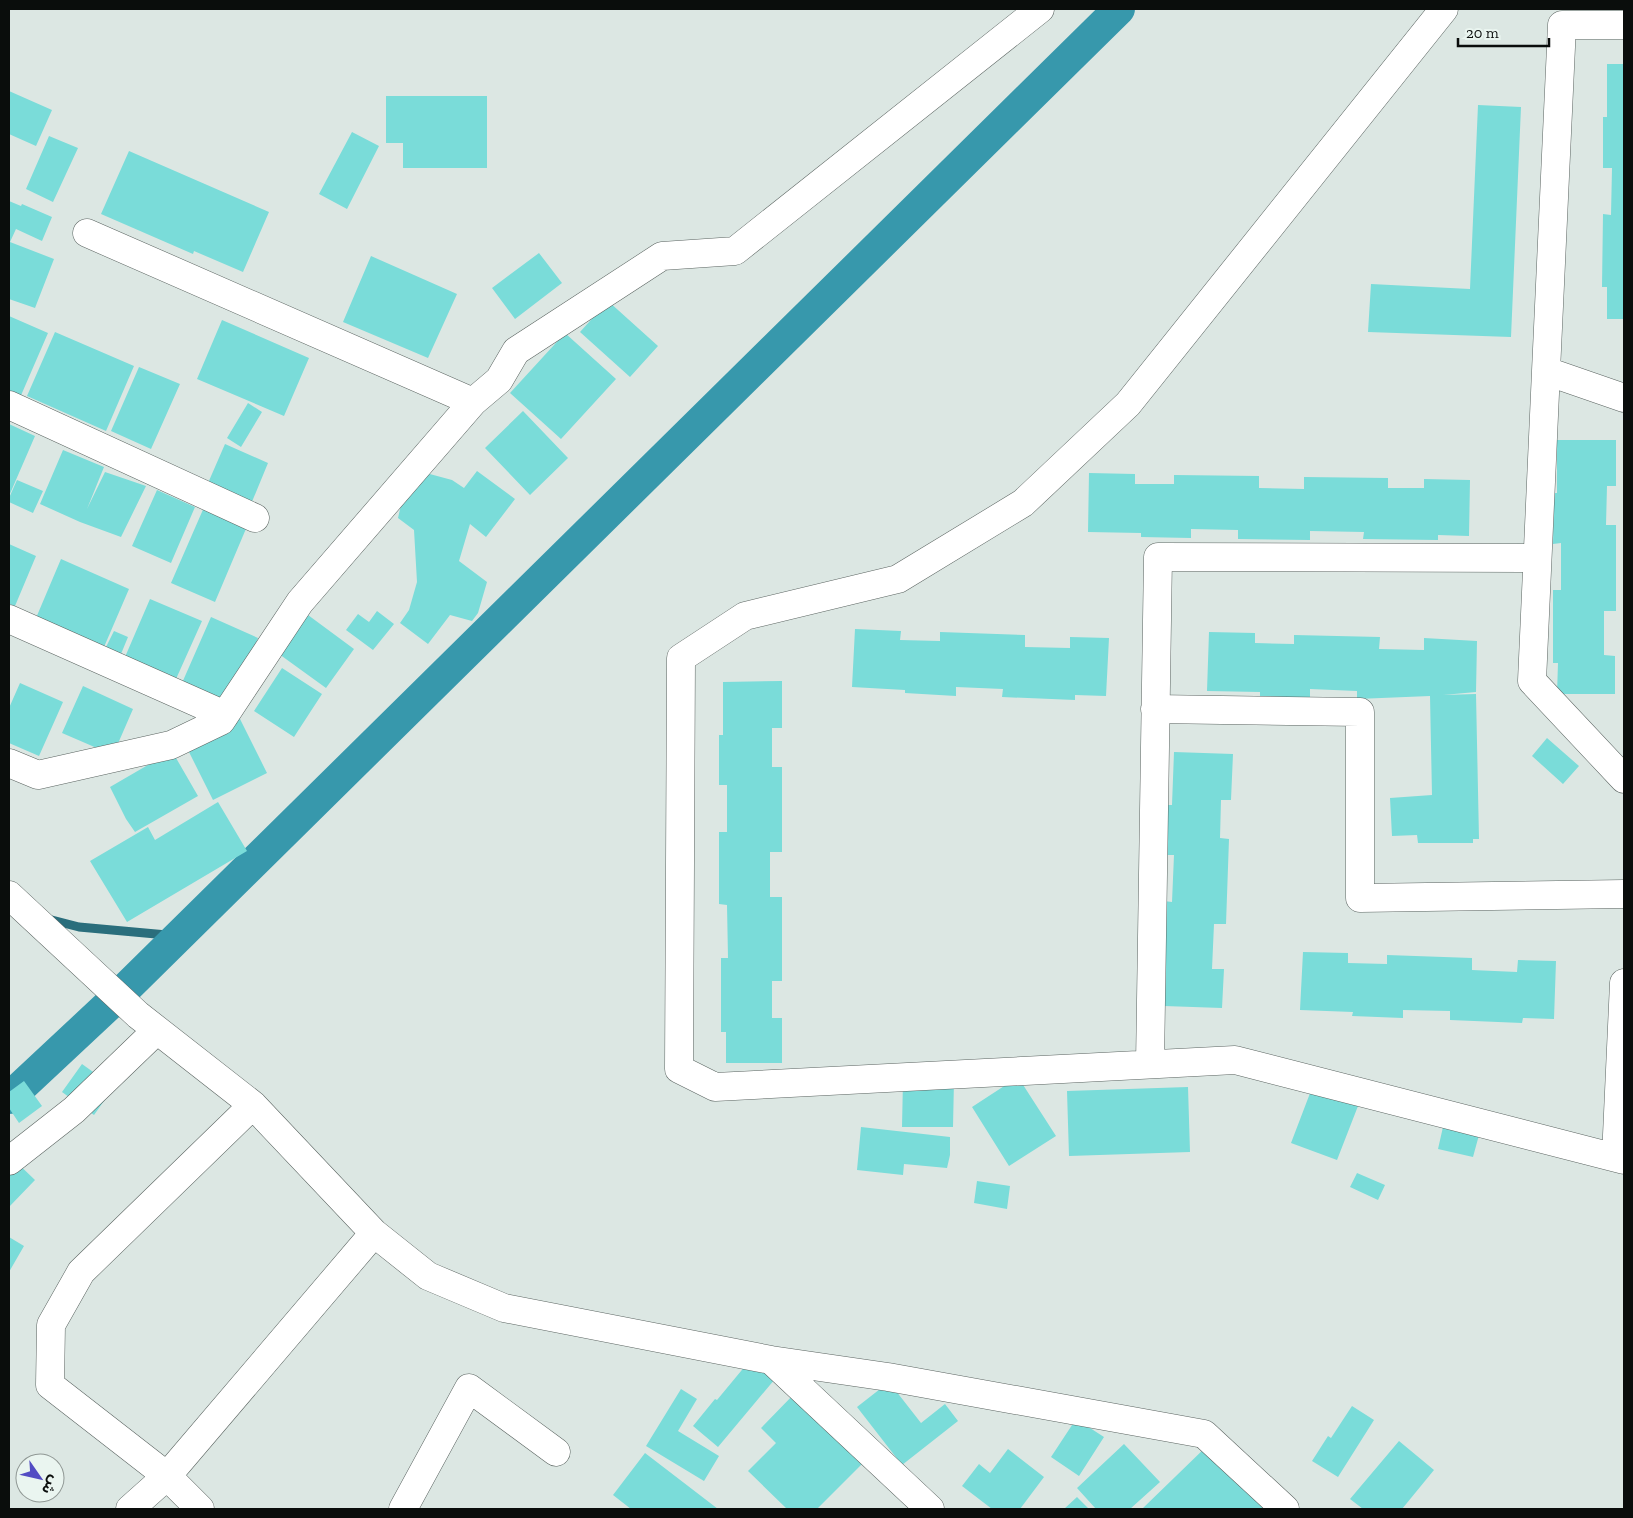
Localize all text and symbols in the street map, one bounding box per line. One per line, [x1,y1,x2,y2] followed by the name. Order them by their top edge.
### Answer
[1458,15,1549,47] scale bar
[1466,24,1499,42] text: 20 m
[15,1453,65,1503] north arrow
[38,1472,63,1498] text: ش

